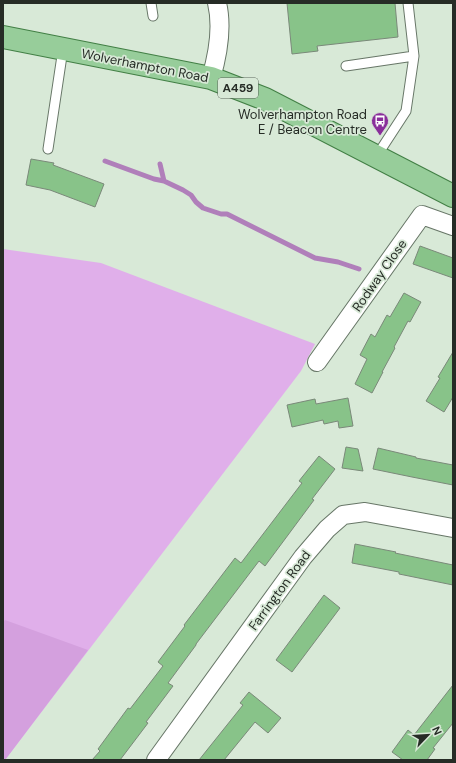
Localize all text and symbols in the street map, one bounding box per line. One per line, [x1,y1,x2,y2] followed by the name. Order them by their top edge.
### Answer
[80,45,210,86] street label: Wolverhampton Road
[218,78,258,98] road number: A459
[238,106,367,138] place label: Wolverhampton Road E / Beacon Centre
[370,111,390,136] bus stop icon: Wolverhampton Road E / Beacon Centre
[348,236,411,315] street label: Rodway Close
[245,547,314,634] street label: Farrington Road
[408,715,448,755] north arrow
[429,724,445,737] text: N

